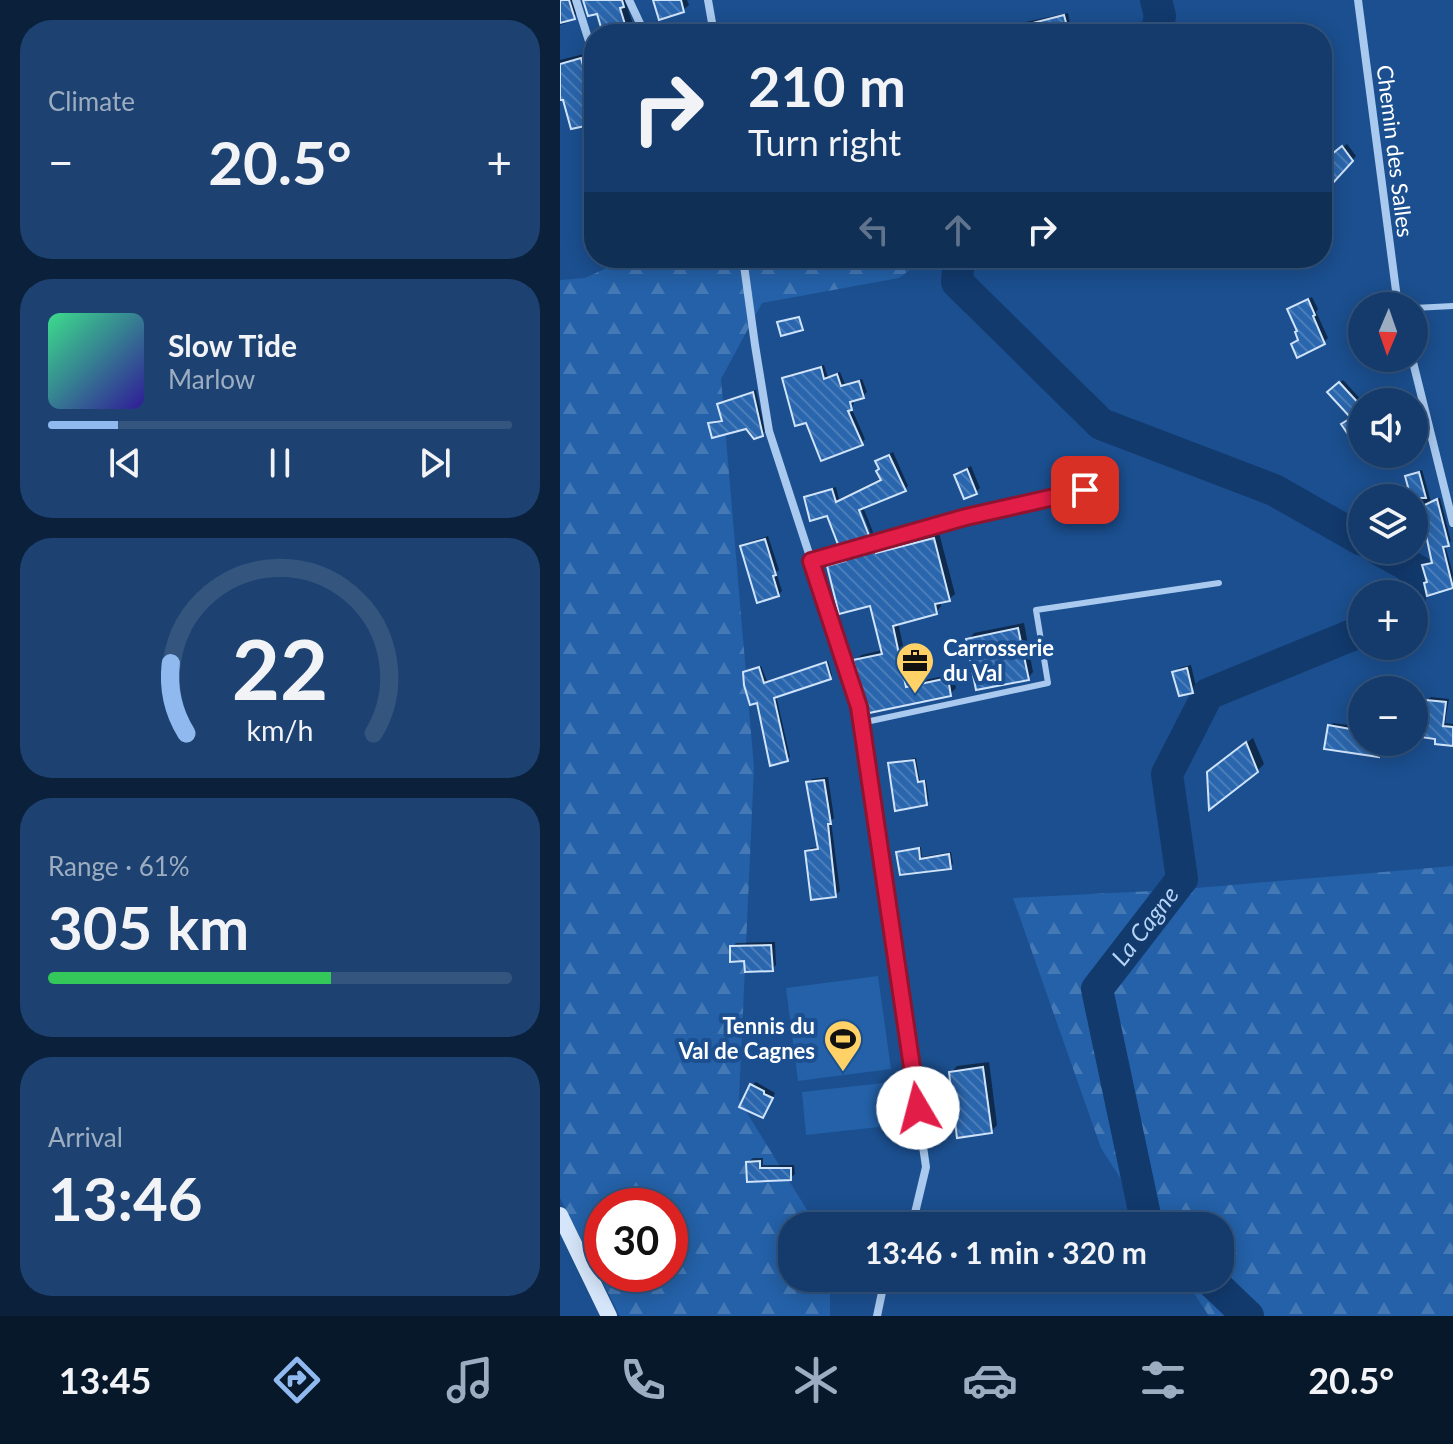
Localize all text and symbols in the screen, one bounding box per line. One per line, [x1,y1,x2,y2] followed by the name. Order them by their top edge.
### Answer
[748,52,906,119] text: 210 m
[616,56,720,160] icon: right
[1372,63,1419,239] street label: Chemin des Salles
[48,85,135,117] text: Climate
[748,120,901,164] text: Turn right
[208,126,352,198] text: 20.5°
[48,136,74,188] text: −
[486,136,512,188] text: +
[852,208,896,252] icon: left
[936,208,980,252] icon: ahead
[1020,208,1064,252] icon: right
[1348,292,1428,372] north arrow
[1348,292,1428,756] map controls
[168,327,297,363] text: Slow Tide
[168,363,255,395] text: Marlow
[1348,388,1428,468] button: sound
[103,441,147,485] icon: previous
[258,441,302,485] icon: pause
[413,441,457,485] icon: next
[1051,456,1119,524] pin
[1063,468,1107,512] icon: arrive
[1348,484,1428,564] button: layers
[1348,580,1428,660] button: +
[232,618,328,718] text: 22
[943,634,1054,686] place label: Carrosserie du Val
[894,640,936,695] office icon: Carrosserie du Val
[1348,676,1428,756] button: −
[247,713,313,747] text: km/h
[48,850,190,882] text: Range · 61%
[1105,880,1184,970] water label: La Cagne
[48,891,249,963] text: 305 km
[678,1012,815,1064] place label: Tennis du Val de Cagnes
[822,1018,864,1073] sports icon: Tennis du Val de Cagnes
[876,1066,960,1150] position arrow
[48,1121,123,1153] text: Arrival
[48,1162,203,1234] text: 13:46
[584,1188,688,1292] speed limit sign: 30
[865,1234,1147,1270] text: 13:46 · 1 min · 320 m
[269,1352,325,1408] icon: directions
[442,1352,498,1408] icon: music
[615,1352,671,1408] icon: phone
[788,1352,844,1408] icon: climate
[962,1352,1018,1408] icon: car
[1135,1352,1191,1408] icon: filters
[59,1358,151,1402] text: 13:45
[1308,1358,1394,1402] text: 20.5°

